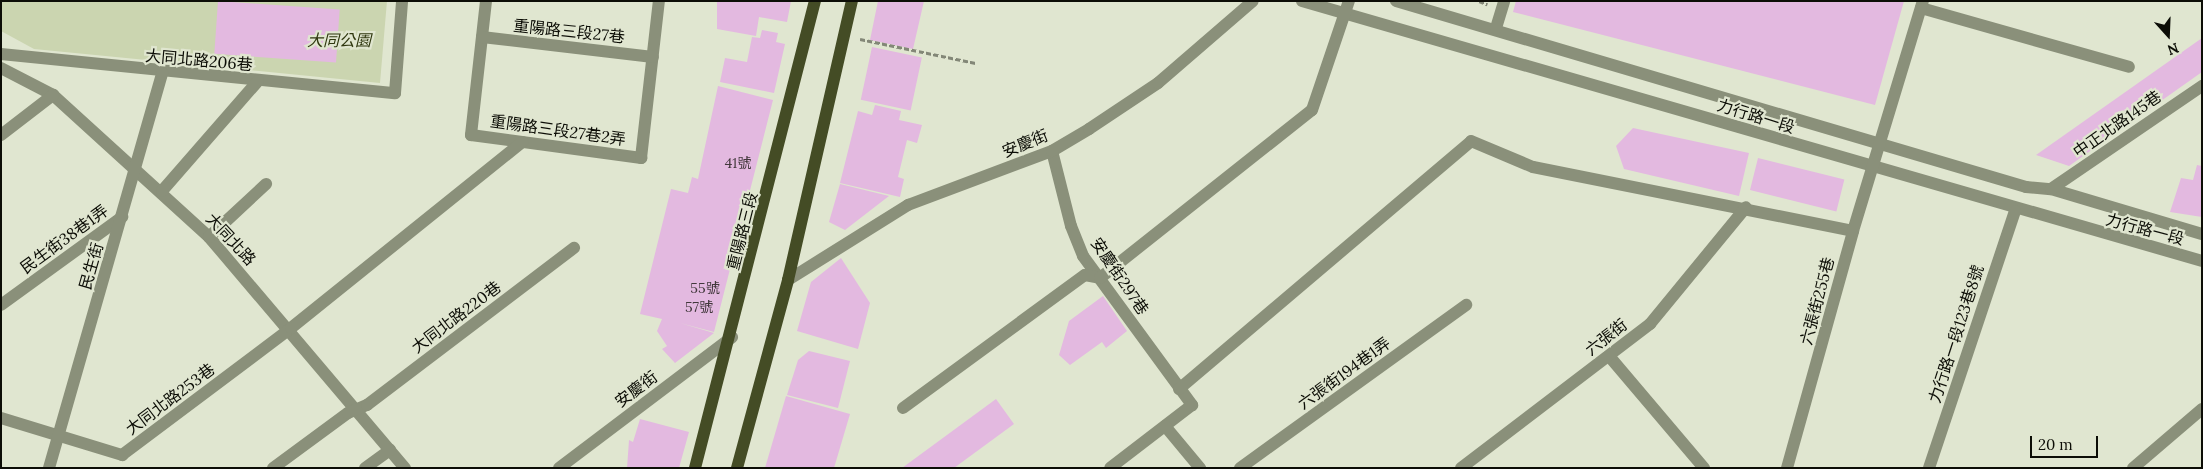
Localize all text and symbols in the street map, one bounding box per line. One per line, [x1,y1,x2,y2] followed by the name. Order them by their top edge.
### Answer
[2143,10,2193,60] north arrow
[512,16,626,46] street label: 重陽路三段27巷
[307,30,371,50] park label: 大同公園
[2165,39,2181,59] text: N
[144,46,254,74] street label: 大同北路206巷
[2069,87,2165,161] street label: 中正北路145巷
[1715,95,1797,137] street label: 力行路一段
[489,111,627,149] street label: 重陽路三段27巷2弄
[999,125,1051,161] street label: 安慶街
[725,155,751,171] house number: 41號
[723,190,761,272] street label: 重陽路三段
[16,201,112,277] street label: 民生街38巷1弄
[202,209,260,269] street label: 大同北路
[2104,209,2186,249] street label: 力行路一段
[1087,234,1153,318] street label: 安慶街297巷
[75,240,107,292] street label: 民生街
[1796,255,1838,347] street label: 六張街255巷
[1925,263,1987,405] street label: 力行路一段123巷8號
[407,277,505,357] street label: 大同北路220巷
[690,280,720,296] house number: 55號
[685,299,713,315] house number: 57號
[1581,315,1631,359] street label: 六張街
[1294,333,1394,413] street label: 六張街194巷1弄
[122,359,218,439] street label: 大同北路253巷
[611,367,661,411] street label: 安慶街
[2033,426,2100,458] scale bar
[2038,435,2073,454] text: 20 m

